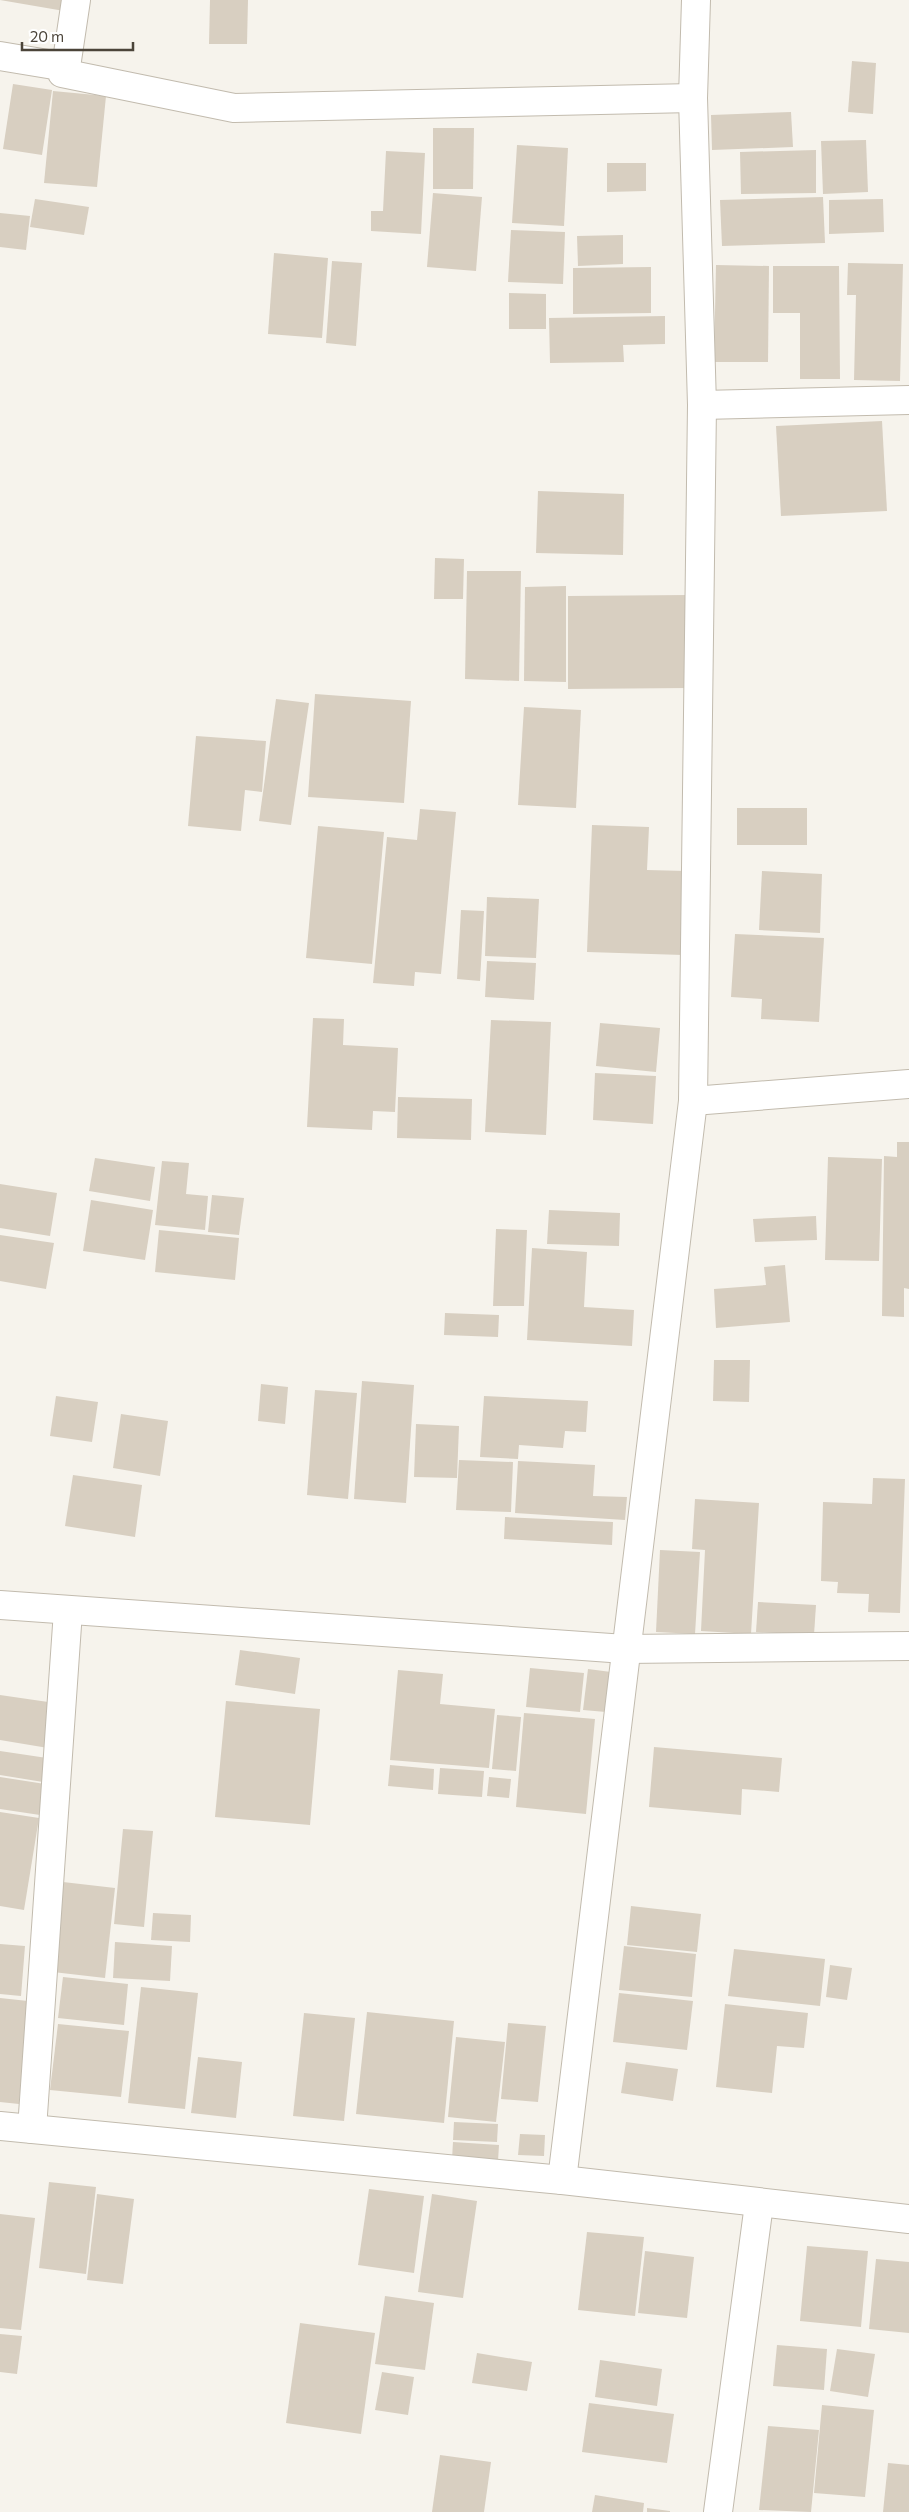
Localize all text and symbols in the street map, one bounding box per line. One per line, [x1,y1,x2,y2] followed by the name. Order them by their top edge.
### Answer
[22,20,134,52] scale bar
[30,27,64,45] text: 20 m

